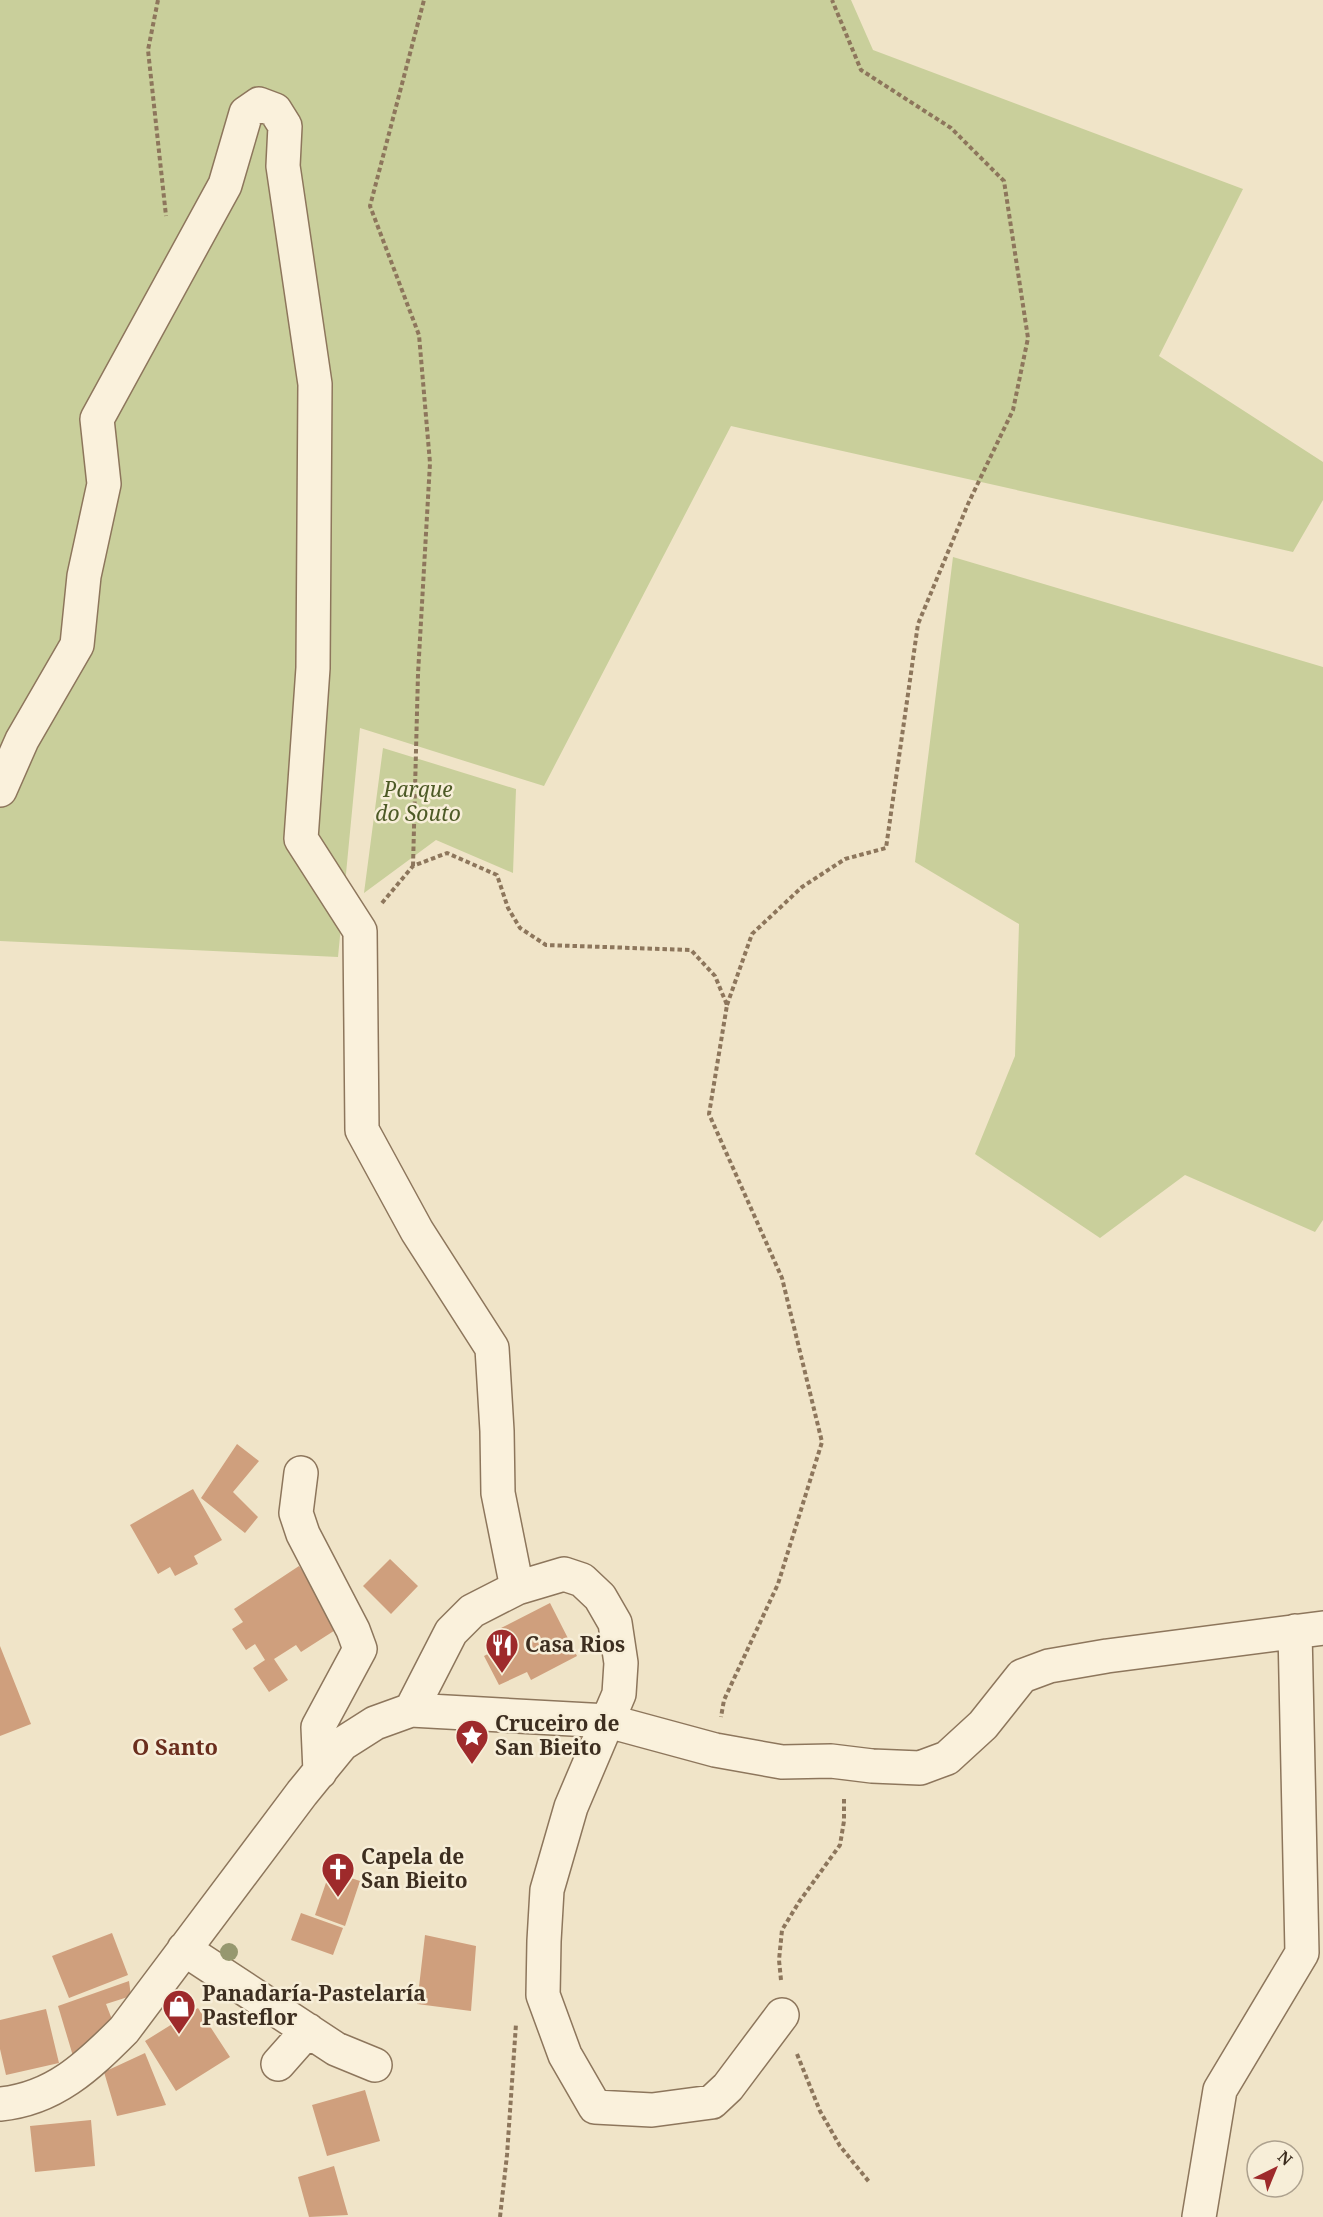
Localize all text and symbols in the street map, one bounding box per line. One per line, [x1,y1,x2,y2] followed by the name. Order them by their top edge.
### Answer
[375,775,461,827] park label: Parque do Souto
[484,1627,520,1674] restaurant icon: Casa Rios
[525,1630,625,1658] place label: Casa Rios
[495,1709,620,1761] place label: Cruceiro de San Bieito
[454,1718,490,1765] place icon: Cruceiro de San Bieito
[132,1731,218,1761] district label: O Santo
[361,1842,468,1894] place label: Capela de San Bieito
[320,1851,356,1898] church icon: Capela de San Bieito
[202,1979,426,2031] place label: Panadaría-Pastelaría Pasteflor
[161,1988,197,2035] shop icon: Panadaría-Pastelaría Pasteflor
[1245,2139,1305,2199] north arrow
[1273,2146,1298,2171] text: N

